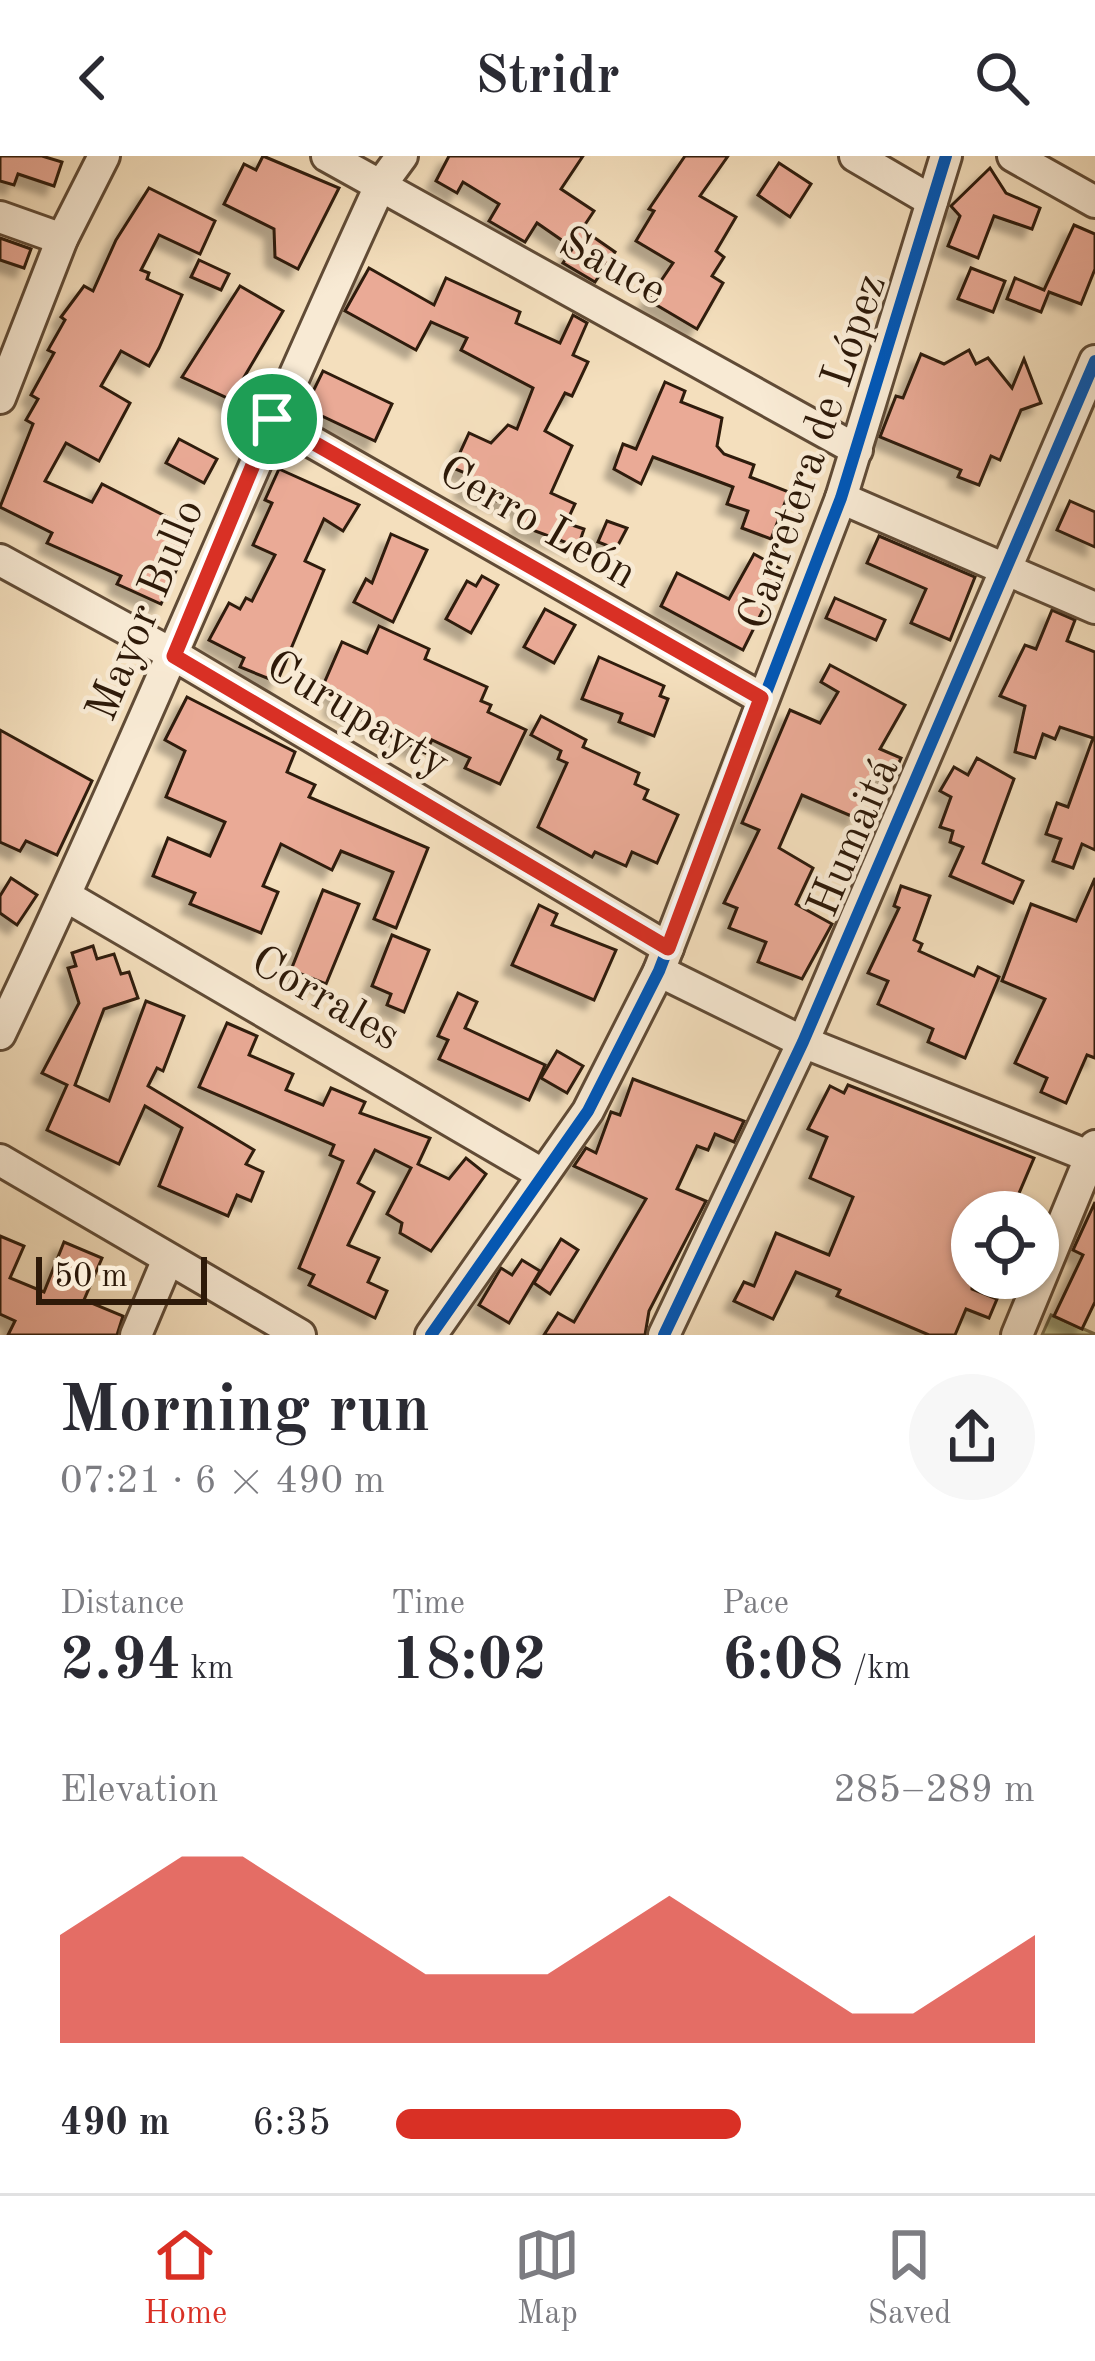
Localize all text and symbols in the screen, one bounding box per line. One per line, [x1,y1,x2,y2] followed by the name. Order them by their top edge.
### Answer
[60,45,126,111] icon: back
[969,45,1035,111] icon: search
[475,51,620,105] text: Stridr
[551,221,673,315] street label: Sauce
[732,269,896,636] street label: Carretera de López
[221,368,323,470] pin
[239,386,305,452] icon: arrive
[430,449,643,598] street label: Cerro León
[80,493,214,728] street label: Mayor Bullo
[257,644,456,788] street label: Curupayty
[802,752,909,924] street label: Humaitá
[242,939,407,1060] street label: Corrales
[951,1191,1059,1299] map controls
[951,1191,1059,1299] button: locate
[36,1251,207,1304] scale bar
[54,1261,128,1294] text: 50 m
[909,1374,1035,1500] button: share
[60,1380,430,1446] text: Morning run
[60,1462,385,1501] text: 07:21 · 6 × 490 m
[60,1588,184,1621] text: Distance
[391,1588,465,1621] text: Time
[722,1588,789,1621] text: Pace
[60,1632,181,1692] text: 2.94
[391,1632,547,1692] text: 18:02
[722,1632,843,1692] text: 6:08
[181,1653,234,1686] text: km
[843,1653,911,1686] text: /km
[60,1771,219,1810] text: Elevation
[833,1771,1035,1810] text: 285–289 m
[60,2104,170,2143] text: 490 m
[252,2104,331,2143] text: 6:35
[144,2222,227,2335] tab: Home
[514,2222,580,2335] tab: Map
[867,2222,951,2335] tab: Saved

